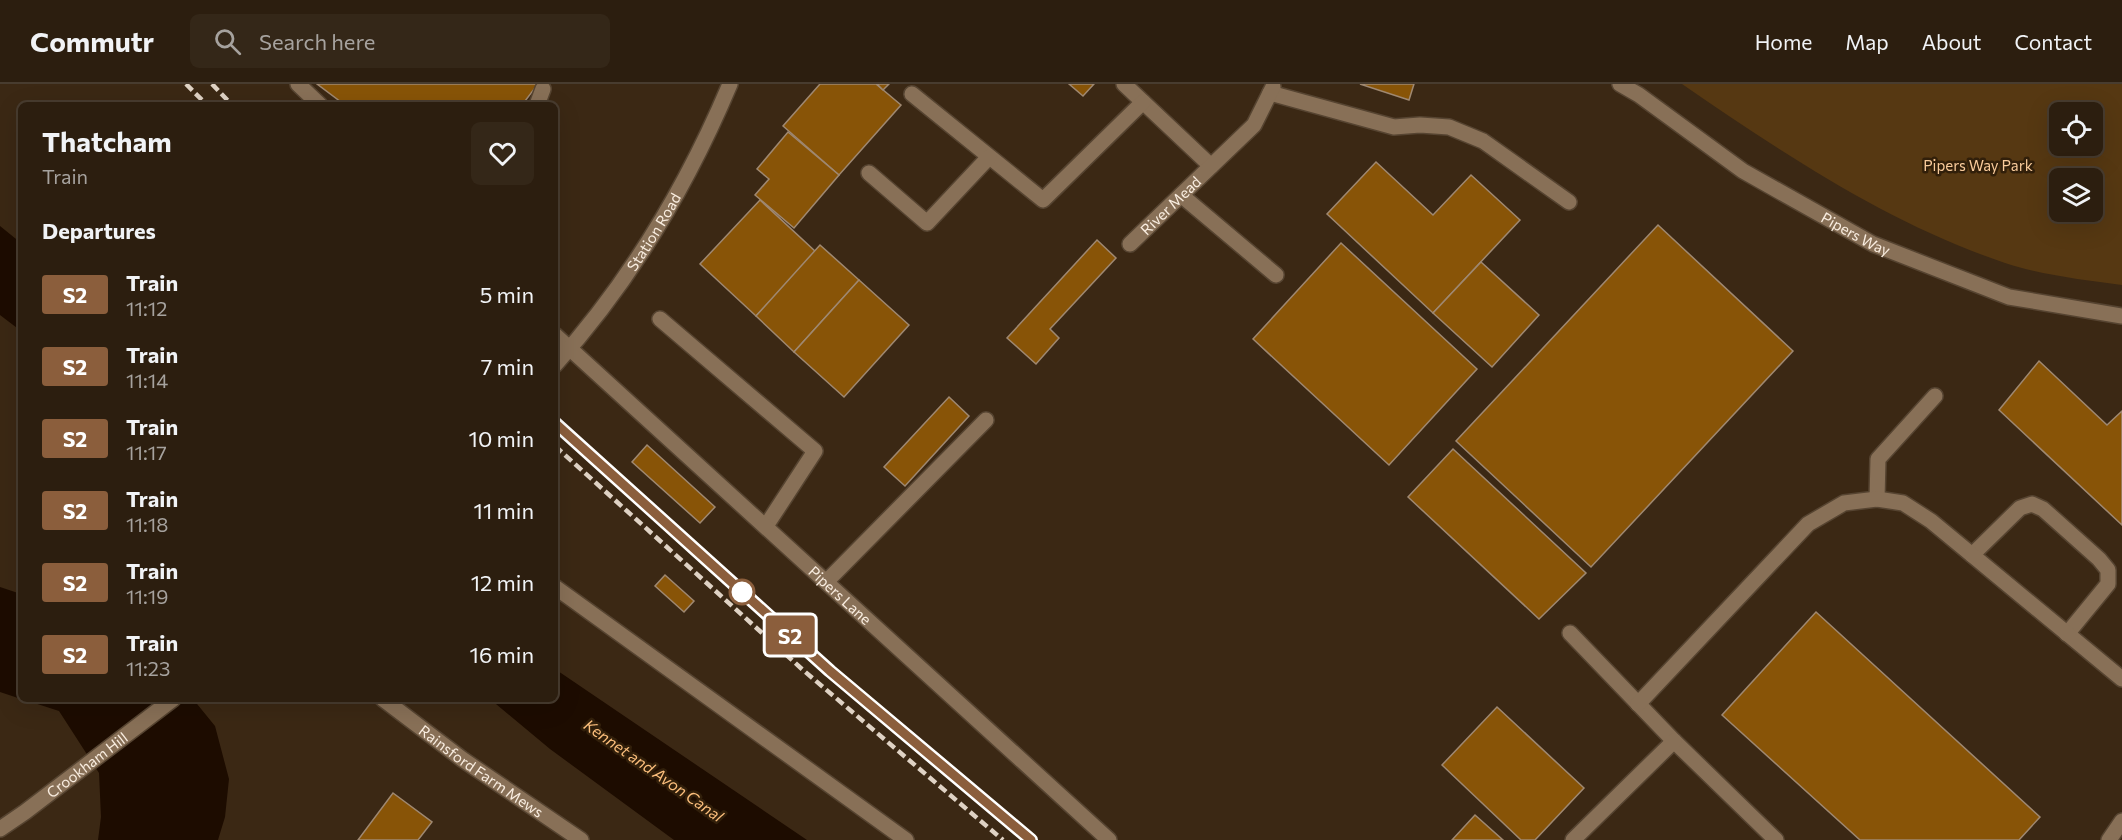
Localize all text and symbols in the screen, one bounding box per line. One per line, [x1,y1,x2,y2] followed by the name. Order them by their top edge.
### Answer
[190,14,610,68] search box
[30,24,154,58] text: Commutr
[211,25,244,58] icon: search
[259,28,375,55] text: Search here
[1755,29,1812,54] text: Home
[1845,29,1889,54] text: Map
[1922,29,1981,54] text: About
[2014,29,2092,54] text: Contact
[2049,102,2103,222] map controls
[2049,102,2103,156] button: locate
[471,122,534,185] button: heart
[42,124,172,158] text: Thatcham
[1923,156,2033,174] park label: Pipers Way Park
[42,164,88,188] text: Train
[2049,168,2103,222] button: layers
[1136,172,1204,238] street label: River Mead
[623,190,684,274] street label: Station Road
[1818,208,1893,259] street label: Pipers Way
[42,217,156,244] text: Departures
[126,269,178,296] text: Train
[480,281,534,308] text: 5 min
[63,282,87,307] text: S2
[126,296,167,320] text: 11:12
[126,341,178,368] text: Train
[481,353,534,380] text: 7 min
[63,354,87,379] text: S2
[126,368,168,392] text: 11:14
[126,413,178,440] text: Train
[469,425,534,452] text: 10 min
[63,426,87,451] text: S2
[126,440,167,464] text: 11:17
[126,485,178,512] text: Train
[474,497,534,524] text: 11 min
[63,498,87,523] text: S2
[126,512,169,536] text: 11:18
[126,557,178,584] text: Train
[805,562,875,628] street label: Pipers Lane
[471,569,534,596] text: 12 min
[63,570,87,595] text: S2
[729,579,755,605] unlabelled marker
[126,584,169,608] text: 11:19
[763,616,817,654] line badge: S2
[778,623,802,648] text: S2
[126,629,178,656] text: Train
[470,641,534,668] text: 16 min
[63,642,87,667] text: S2
[126,656,170,680] text: 11:23
[581,715,728,826] water label: Kennet and Avon Canal
[416,721,547,821] street label: Rainsford Farm Mews
[43,728,131,801] street label: Crookham Hill

